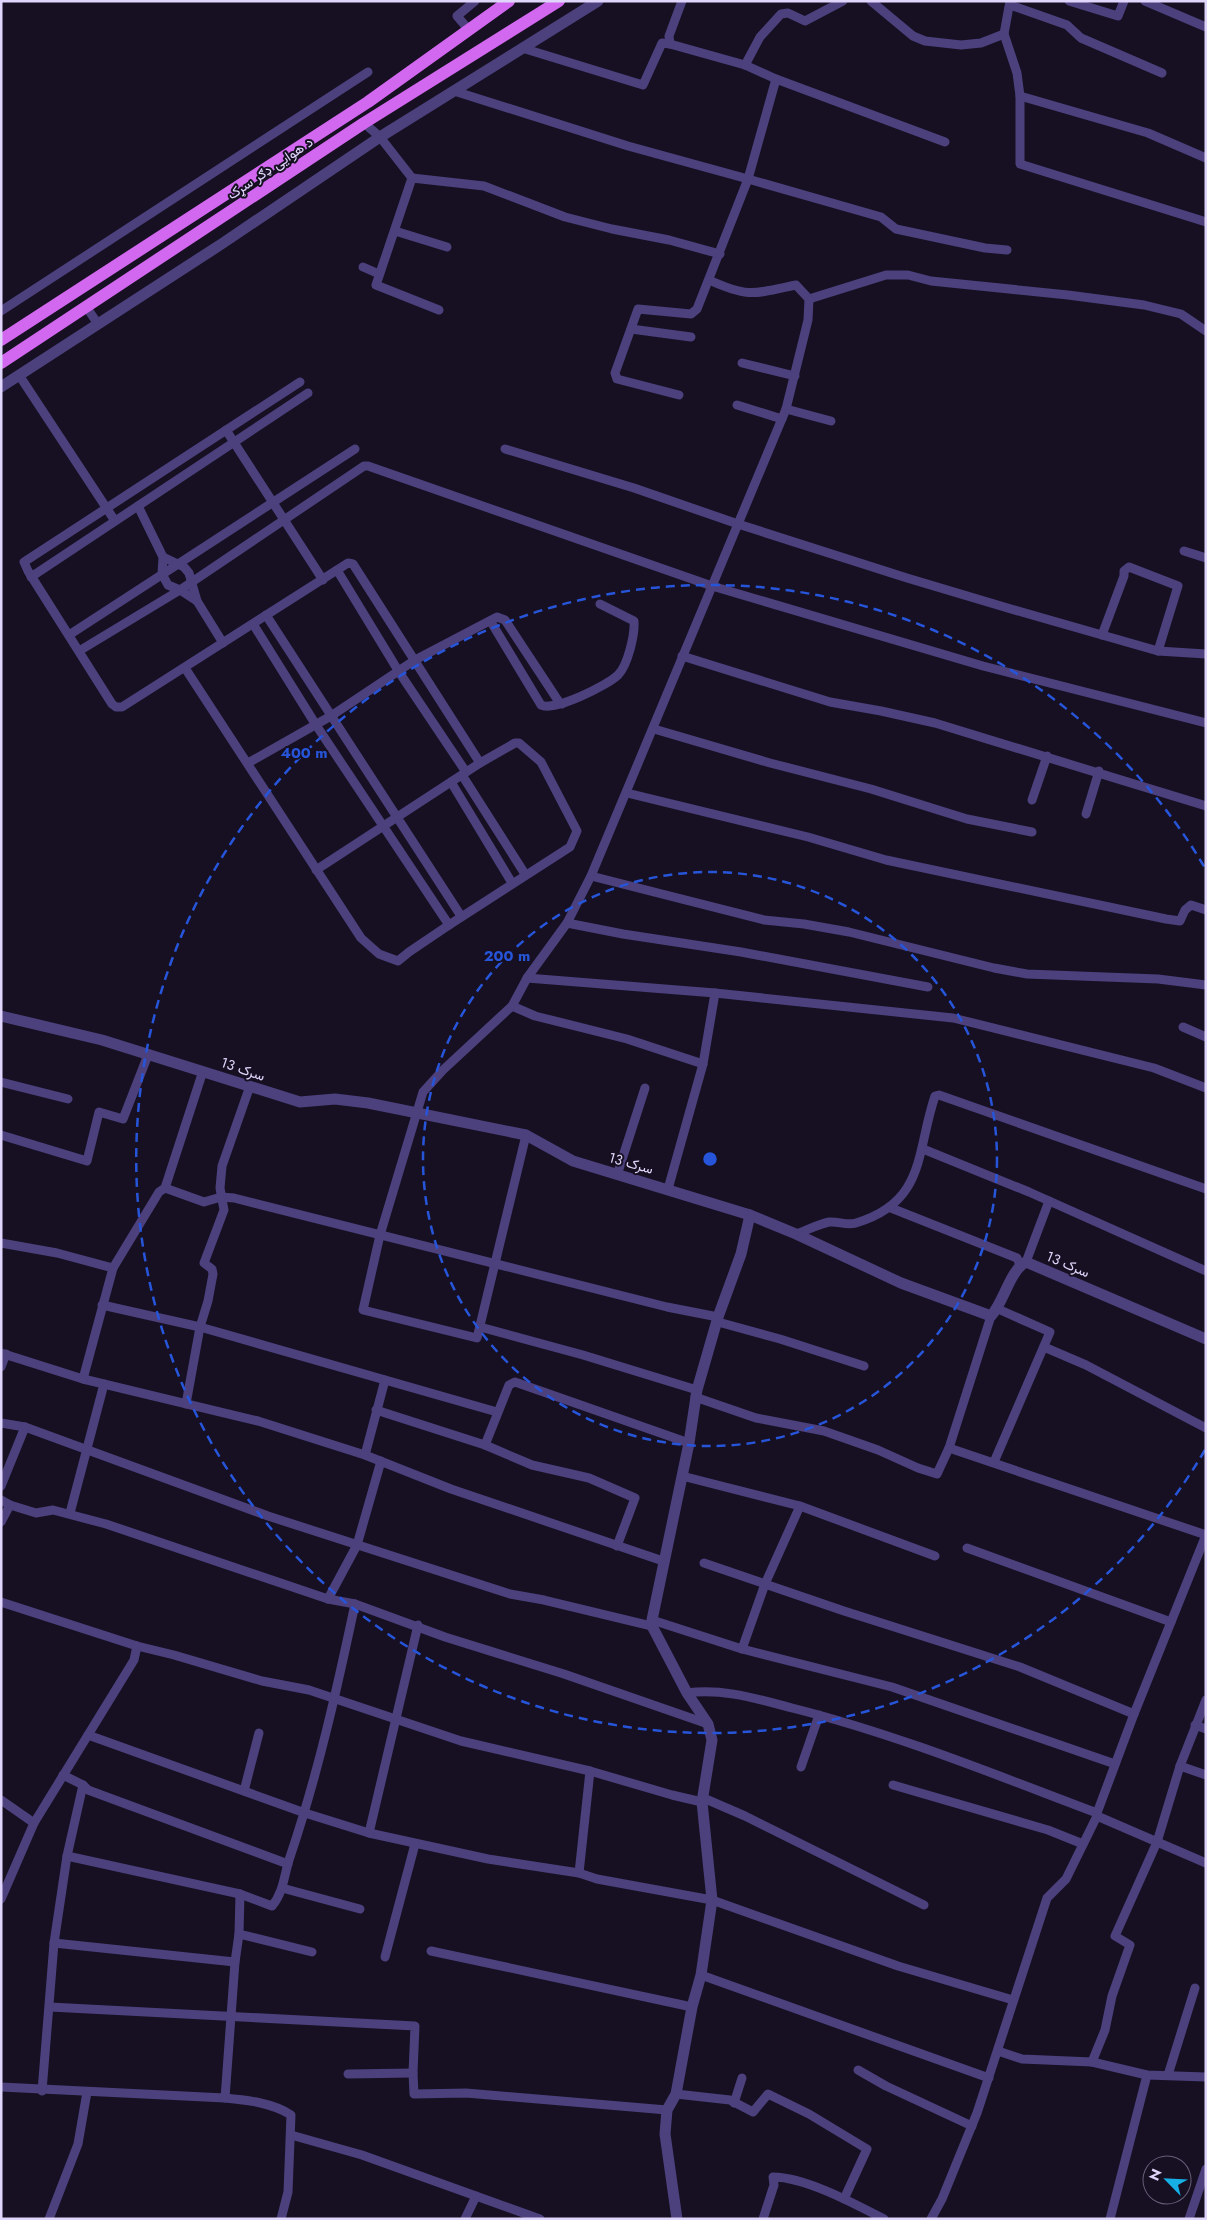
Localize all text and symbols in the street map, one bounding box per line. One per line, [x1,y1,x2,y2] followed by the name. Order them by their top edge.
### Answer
[223,132,317,204] street label: د هوایی ډګر سړک
[280,742,328,764] text: 400 m
[484,945,530,967] text: 200 m
[218,1052,268,1086] street label: سرک 13
[606,1147,656,1179] street label: سرک 13
[701,1150,719,1168] centre of rings
[1043,1246,1093,1282] street label: سرک 13
[1142,2155,1192,2205] north arrow
[1144,2166,1167,2184] text: N

